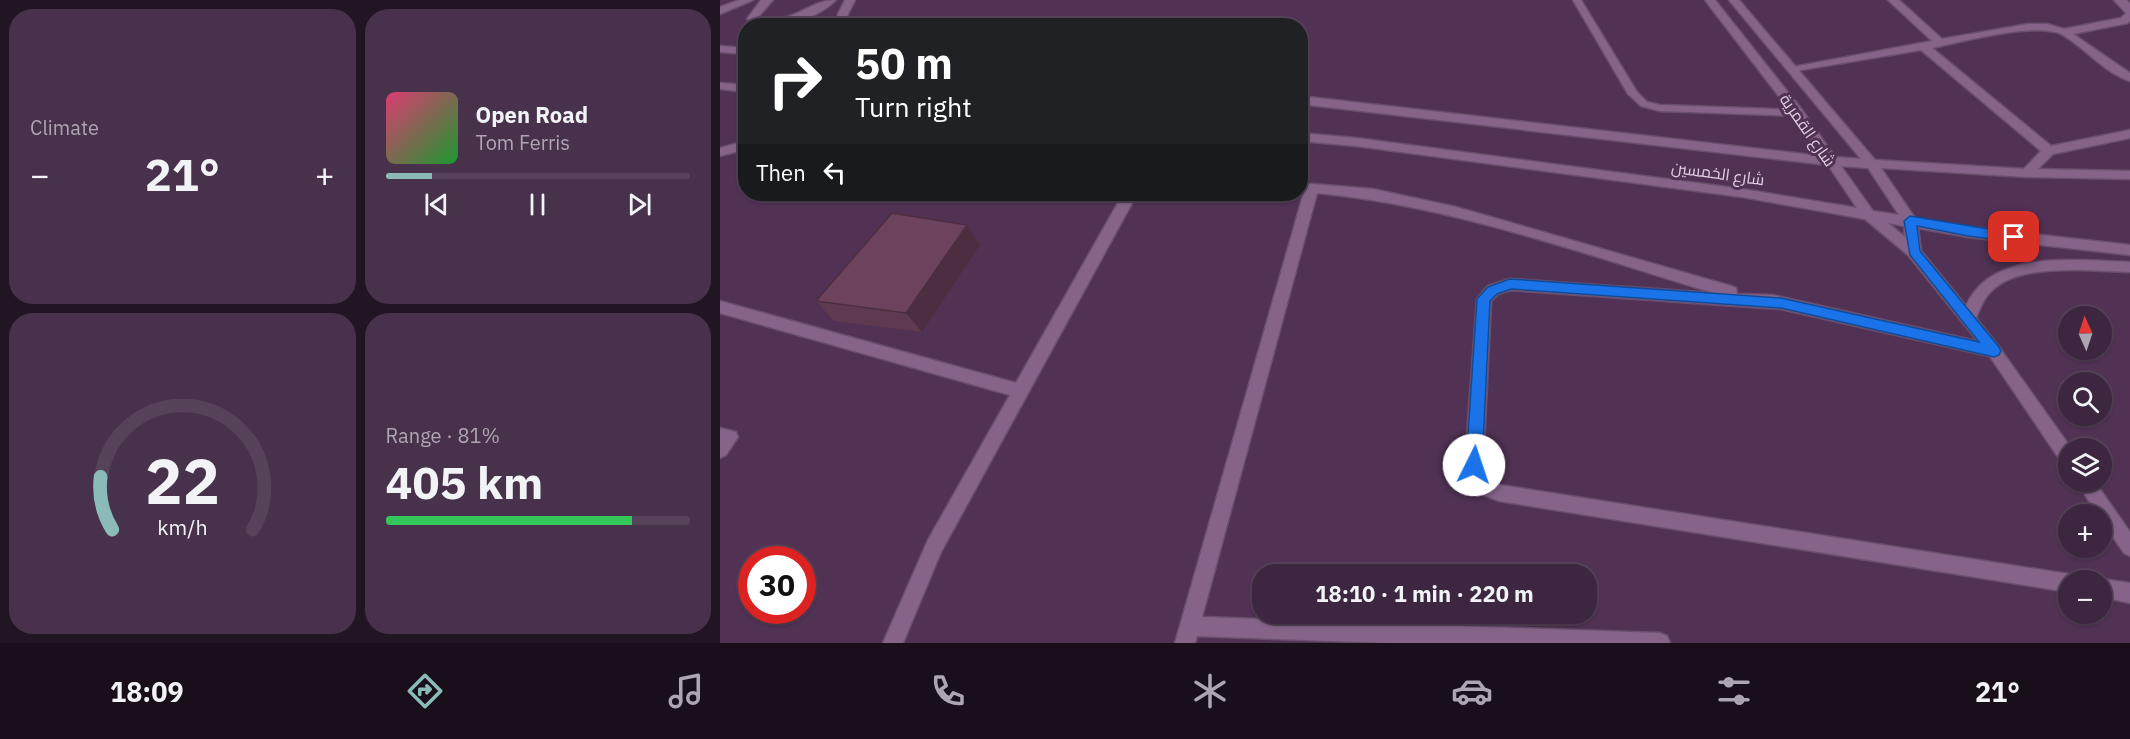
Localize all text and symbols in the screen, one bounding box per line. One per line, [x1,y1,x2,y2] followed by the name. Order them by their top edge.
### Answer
[855,36,953,91] text: 50 m
[756,42,834,120] icon: right
[855,89,972,124] text: Turn right
[1774,90,1840,171] street label: شارع القمرية
[476,100,588,129] text: Open Road
[30,114,99,141] text: Climate
[476,129,570,156] text: Tom Ferris
[145,145,220,203] text: 21°
[30,153,50,196] text: −
[315,153,335,196] text: +
[818,156,851,189] icon: left
[1670,157,1766,191] street label: شارع الخمسين
[756,158,806,187] text: Then
[420,188,453,221] icon: previous
[521,188,554,221] icon: pause
[623,188,656,221] icon: next
[1988,211,2039,262] pin
[1997,220,2030,253] icon: arrive
[2058,306,2112,360] north arrow
[2058,306,2112,624] map controls
[2058,372,2112,426] button: search
[386,422,500,449] text: Range · 81%
[1442,433,1506,497] position arrow
[2058,438,2112,492] button: layers
[145,440,220,521] text: 22
[386,453,543,511] text: 405 km
[2058,504,2112,558] button: +
[157,514,207,542] text: km/h
[738,546,816,624] speed limit sign: 30
[2058,570,2112,624] button: −
[1315,579,1534,608] text: 18:10 · 1 min · 220 m
[404,670,446,712] icon: directions
[665,670,707,712] icon: music
[927,670,969,712] icon: phone
[1189,670,1231,712] icon: climate
[1451,670,1493,712] icon: car
[1713,670,1755,712] icon: filters
[110,674,184,709] text: 18:09
[1975,674,2020,709] text: 21°

